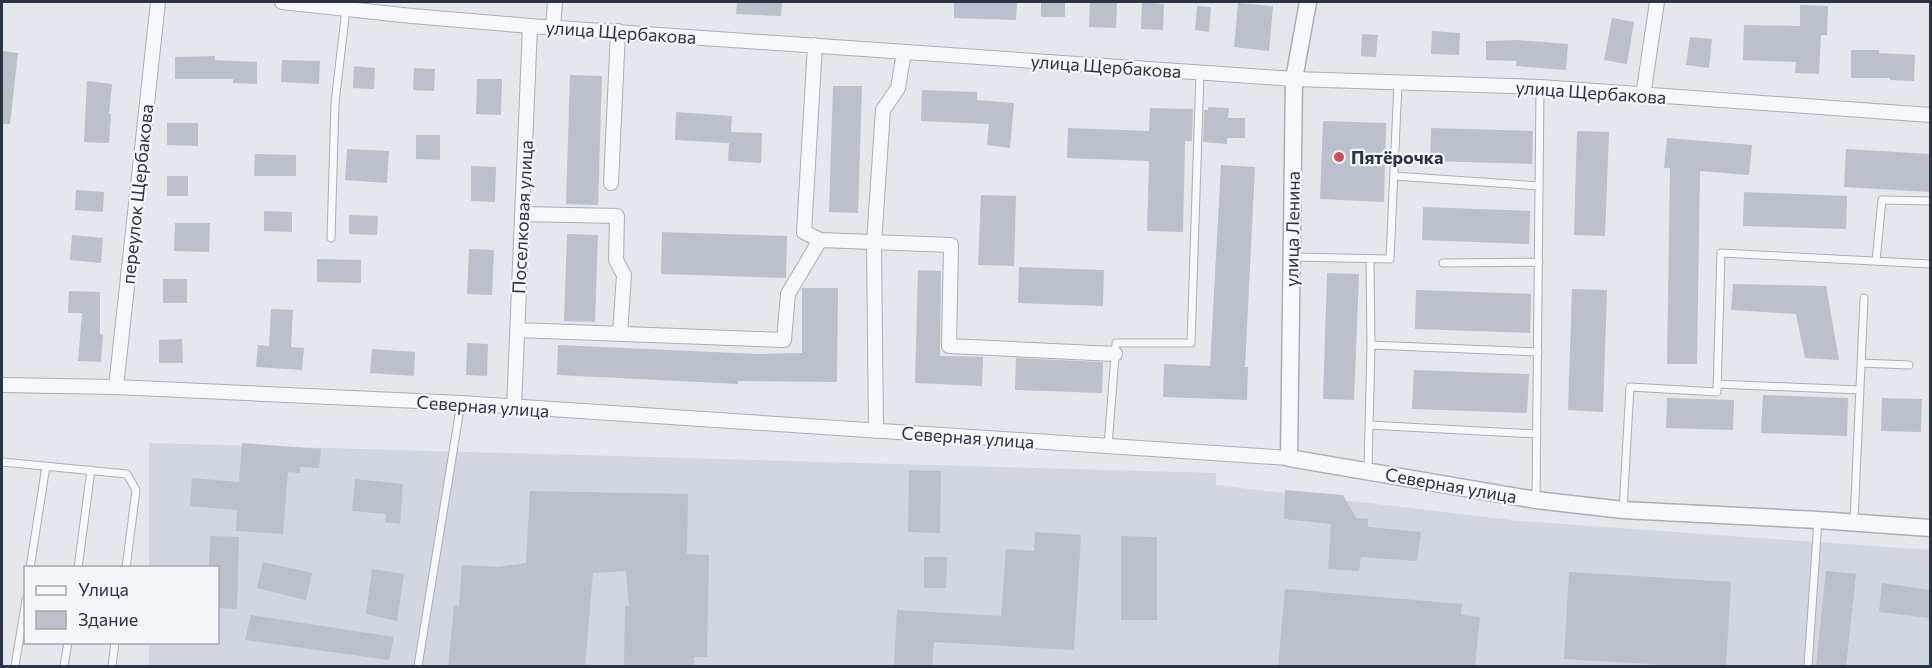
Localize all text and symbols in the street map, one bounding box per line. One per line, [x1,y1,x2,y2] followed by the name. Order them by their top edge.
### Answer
[545,16,697,48] street label: улица Щербакова
[1030,50,1182,82] street label: улица Щербакова
[1515,76,1667,108] street label: улица Щербакова
[117,103,157,285] street label: переулок Щербакова
[507,140,537,294] street label: Поселковая улица
[1351,146,1443,168] place label: Пятёрочка
[1332,150,1346,164] marker: Пятёрочка
[1280,171,1304,287] street label: улица Ленина
[416,390,550,422] street label: Северная улица
[901,421,1035,453] street label: Северная улица
[1384,463,1518,507] street label: Северная улица
[24,566,219,644] legend
[78,578,129,600] text: Улица
[78,608,138,630] text: Здание

